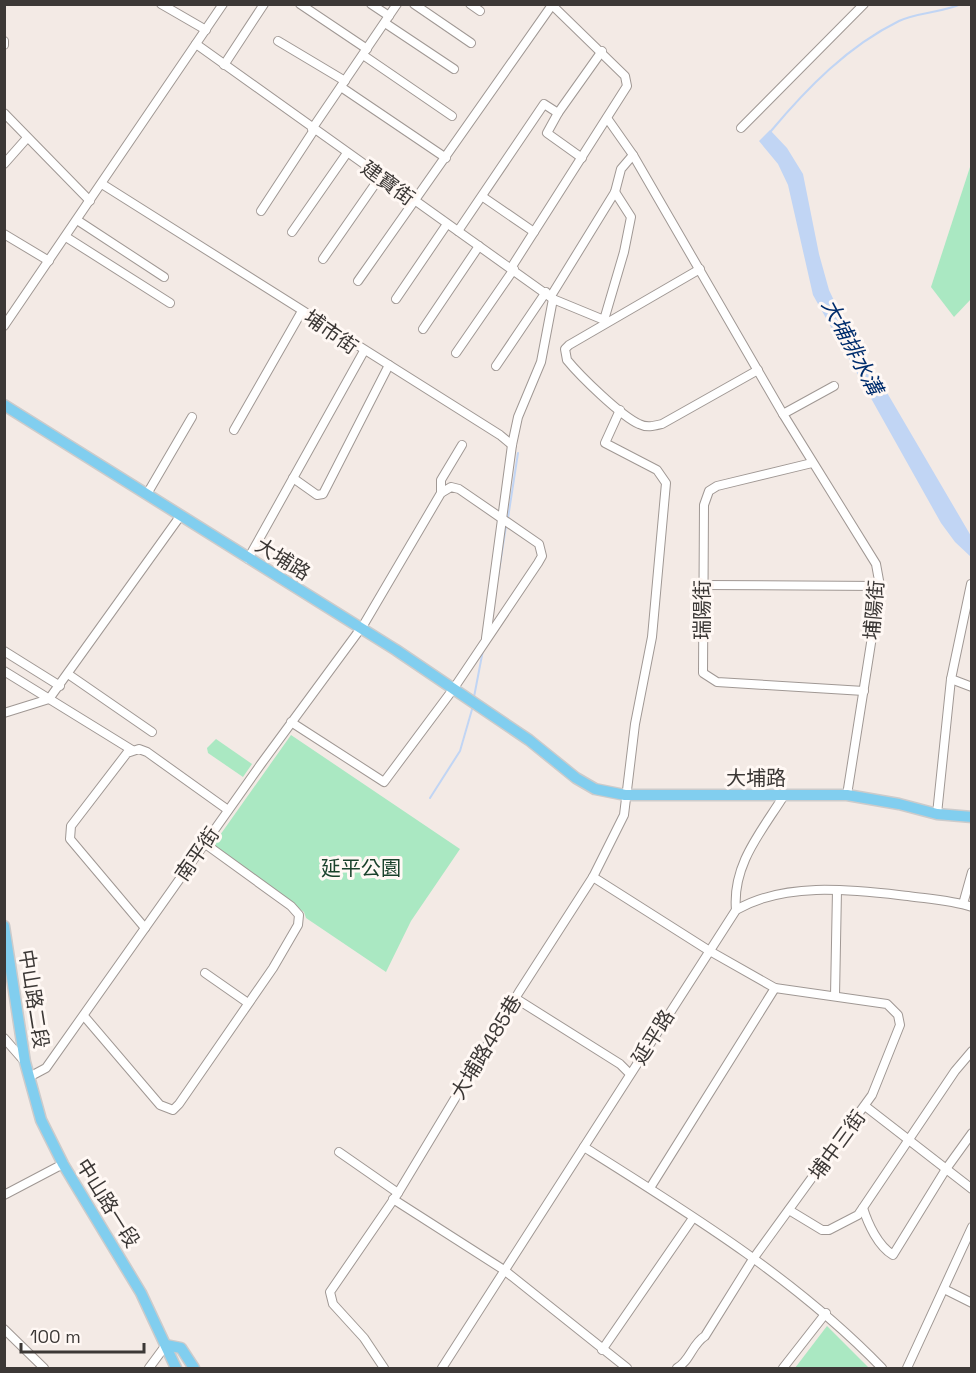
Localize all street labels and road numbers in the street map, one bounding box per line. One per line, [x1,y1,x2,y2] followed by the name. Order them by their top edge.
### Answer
[356,155,420,211] street label: 建寶街
[299,304,363,360] street label: 埔市街
[251,532,315,586] street label: 大埔路
[858,579,890,641] street label: 埔陽街
[689,580,715,640] street label: 瑞陽街
[726,765,786,791] street label: 大埔路
[169,822,225,886] street label: 南平街
[13,948,55,1050] street label: 中山路二段
[445,990,527,1104] street label: 大埔路485巷
[626,1005,680,1069] street label: 延平路
[803,1105,871,1185] street label: 埔中三街
[70,1154,146,1252] street label: 中山路一段

